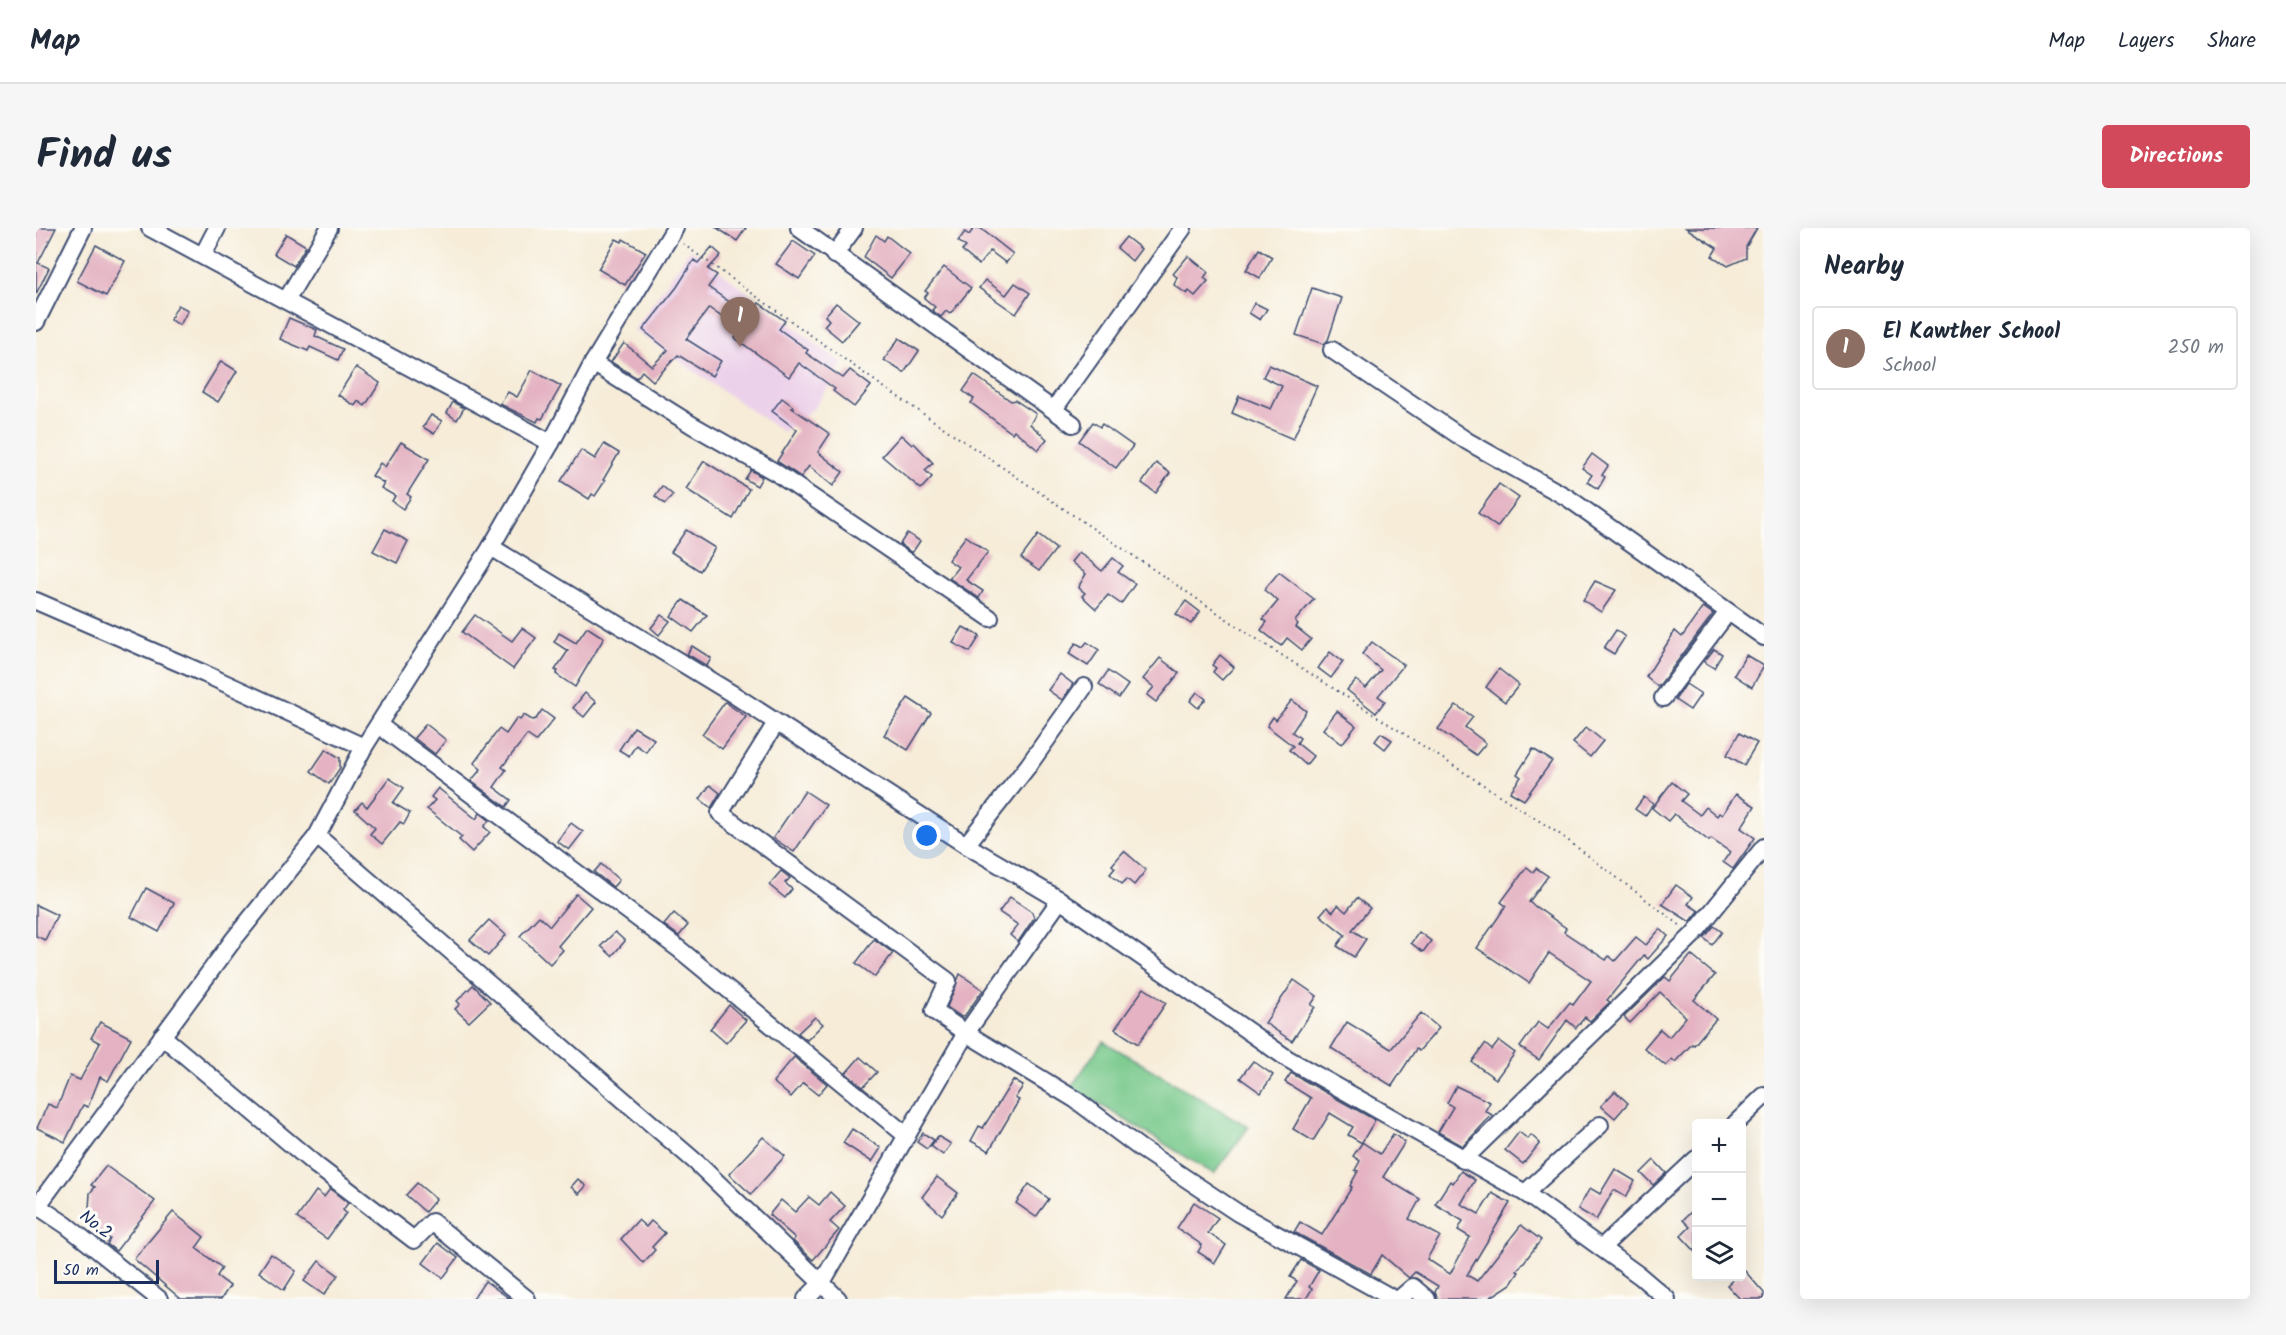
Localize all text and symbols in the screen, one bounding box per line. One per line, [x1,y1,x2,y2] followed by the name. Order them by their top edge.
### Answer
[30,19,81,64] text: Map
[2048,25,2085,58] text: Map
[2118,25,2174,58] text: Layers
[2207,25,2256,58] text: Share
[36,123,172,190] text: Find us
[2102,125,2250,188] button: Directions
[1824,246,1904,288] text: Nearby
[720,298,760,347] pin: 1
[1883,315,2060,350] text: El Kawther School
[1842,332,1849,364] text: 1
[2168,332,2224,364] text: 250 m
[1883,350,1936,382] text: School
[912,821,941,850] your location
[1692,1119,1746,1281] map controls
[1692,1119,1746,1173] button: +
[1692,1173,1746,1227] button: −
[72,1203,118,1247] street label: No.2
[1692,1227,1746,1281] button: layers
[54,1257,159,1284] scale bar
[63,1258,99,1283] text: 50 m

